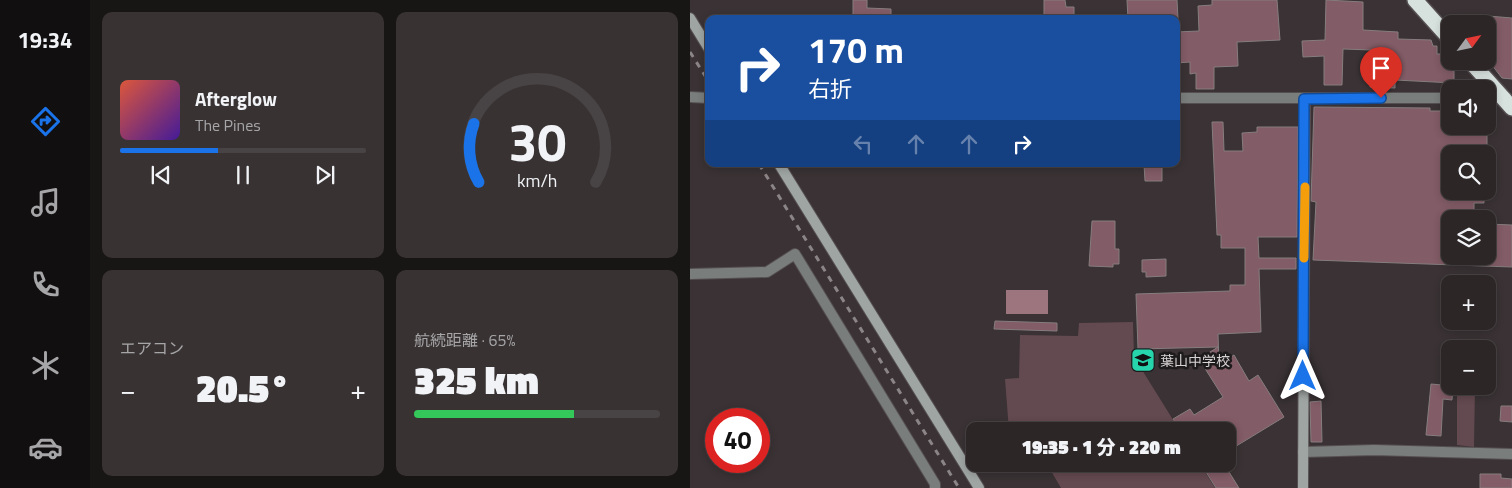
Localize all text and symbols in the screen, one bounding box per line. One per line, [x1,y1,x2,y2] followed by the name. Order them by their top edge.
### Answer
[1441,15,1496,70] north arrow
[1441,15,1496,395] map controls
[18,23,72,57] text: 19:34
[808,23,904,77] text: 170 m
[725,35,790,100] icon: right
[1360,47,1402,98] pin
[1367,54,1395,82] icon: arrive
[808,72,852,106] text: 右折
[1441,80,1496,135] button: sound
[195,84,277,113] text: Afterglow
[508,102,566,181] text: 30
[28,104,63,139] icon: directions
[195,113,261,137] text: The Pines
[849,130,877,158] icon: left
[902,130,930,158] icon: ahead
[955,130,983,158] icon: ahead
[1008,130,1036,158] icon: right
[1441,145,1496,200] button: search
[147,161,175,189] icon: previous
[229,161,257,189] icon: pause
[311,161,339,189] icon: next
[517,167,557,194] text: km/h
[28,185,63,220] icon: music
[1441,210,1496,265] button: layers
[28,267,63,302] icon: phone
[1441,275,1496,330] button: +
[414,328,515,352] text: 航続距離 · 65%
[120,336,184,360] text: エアコン
[1441,340,1496,395] button: −
[1130,347,1156,373] school or university icon: 葉山中学校
[28,348,63,383] icon: climate
[1276,349,1328,401] position arrow
[1160,350,1230,371] place label: 葉山中学校
[414,351,539,409] text: 325 km
[196,359,290,417] text: 20.5°
[120,368,136,411] text: −
[350,368,366,411] text: +
[705,408,770,473] speed limit sign: 40
[28,430,63,465] icon: car
[1021,432,1181,461] text: 19:35 · 1 分 · 220 m

